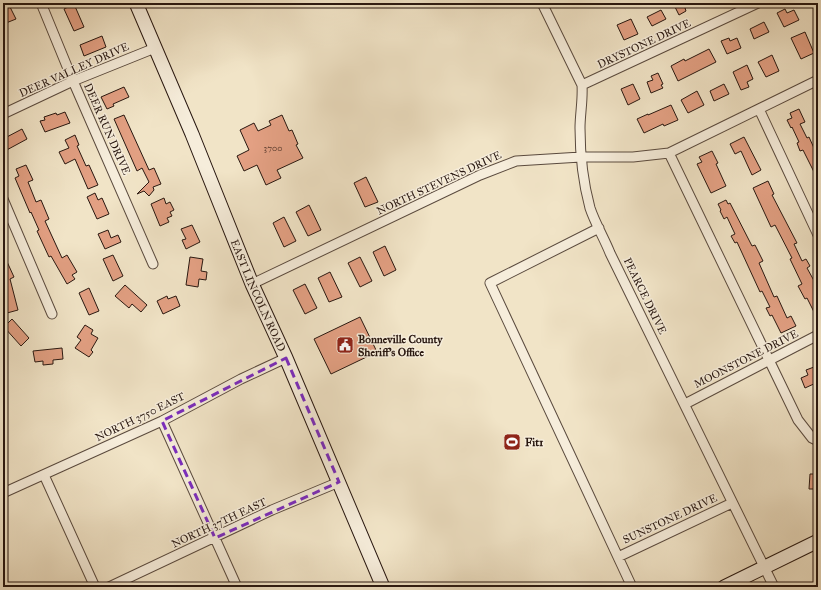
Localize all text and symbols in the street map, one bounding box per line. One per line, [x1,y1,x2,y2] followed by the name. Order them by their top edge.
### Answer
[595,17,693,71] street label: DRYSTONE DRIVE
[17,40,131,100] street label: DEER VALLEY DRIVE
[81,81,133,177] street label: DEER RUN DRIVE
[264,142,282,153] house number: 3700
[375,148,504,218] street label: NORTH STEVENS DRIVE
[228,237,289,354] street label: EAST LINCOLN ROAD
[621,256,669,336] street label: PEARCE DRIVE
[692,327,800,391] street label: MOONSTONE DRIVE
[358,333,443,359] place label: Bonneville County Sheriff's Office
[335,335,355,355] public building icon: Bonneville County Sheriff's Office
[93,390,187,444] street label: NORTH 3750 EAST
[502,432,522,452] sports icon: Fit1
[525,436,544,449] place label: Fit1
[621,491,719,547] street label: SUNSTONE DRIVE
[169,495,269,551] street label: NORTH 37TH EAST

